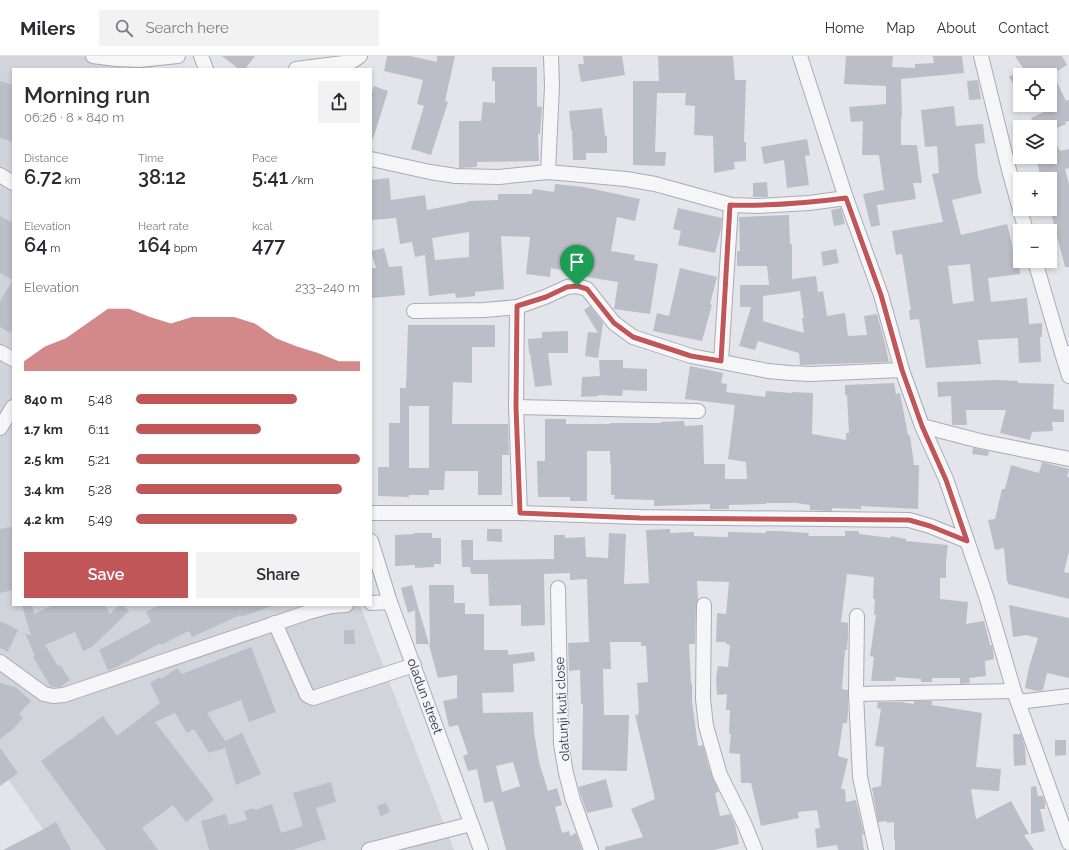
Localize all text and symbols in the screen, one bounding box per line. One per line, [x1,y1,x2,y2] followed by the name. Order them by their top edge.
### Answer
[99,10,379,46] search box
[20,17,75,39] text: Milers
[113,17,135,39] icon: search
[145,19,229,37] text: Search here
[825,20,864,36] text: Home
[886,20,915,36] text: Map
[937,20,976,36] text: About
[998,20,1049,36] text: Contact
[1013,68,1057,268] map controls
[1013,68,1057,112] button: locate
[318,81,360,123] button: share
[24,82,150,108] text: Morning run
[24,110,124,125] text: 06:26 · 8 × 840 m
[1013,120,1057,164] button: layers
[24,152,68,165] text: Distance
[138,152,164,165] text: Time
[252,152,277,165] text: Pace
[24,165,62,189] text: 6.72
[138,165,186,189] text: 38:12
[252,165,288,189] text: 5:41
[1013,172,1057,216] button: +
[62,174,81,187] text: km
[288,174,314,187] text: /km
[24,220,71,233] text: Elevation
[138,220,189,233] text: Heart rate
[252,220,273,233] text: kcal
[1013,224,1057,268] button: −
[24,233,47,257] text: 64
[138,233,171,257] text: 164
[252,233,285,257] text: 477
[47,242,60,255] text: m
[171,242,197,255] text: bpm
[560,245,594,286] pin
[566,251,588,273] icon: arrive
[24,280,79,295] text: Elevation
[295,280,360,295] text: 233–240 m
[24,392,62,407] text: 840 m
[88,392,112,407] text: 5:48
[24,422,63,437] text: 1.7 km
[88,422,109,437] text: 6:11
[24,452,64,467] text: 2.5 km
[88,452,110,467] text: 5:21
[24,482,64,497] text: 3.4 km
[88,482,112,497] text: 5:28
[24,512,64,527] text: 4.2 km
[88,512,112,527] text: 5:49
[24,552,188,598] button: Save
[196,552,360,598] button: Share
[404,656,446,737] street label: oladun street
[552,656,572,762] street label: olatunji kuti close

